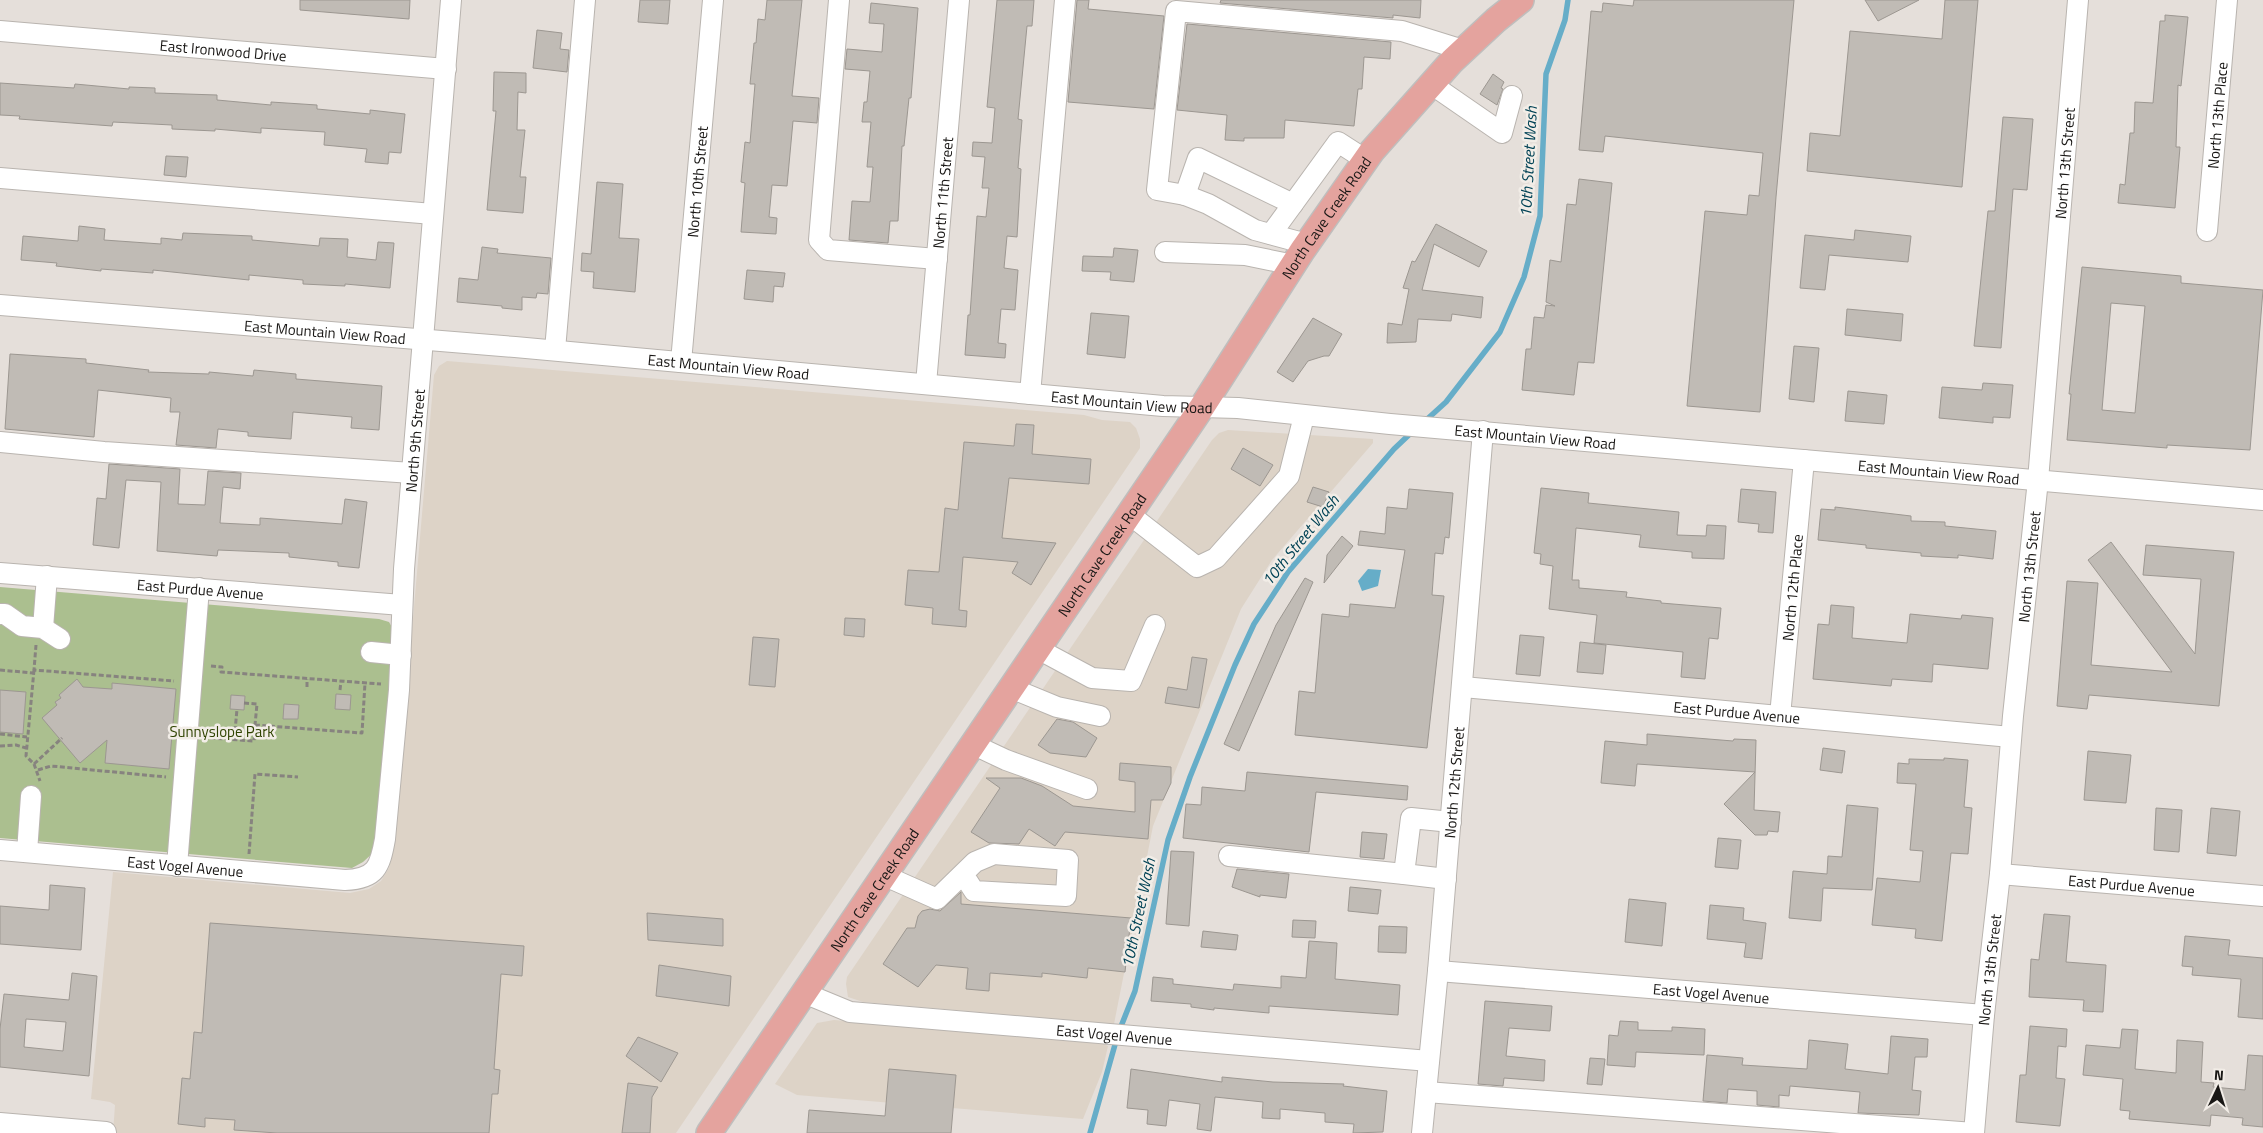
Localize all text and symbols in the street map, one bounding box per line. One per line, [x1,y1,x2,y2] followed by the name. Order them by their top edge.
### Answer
[159,33,288,67] street label: East Ironwood Drive
[2201,61,2233,170] street label: North 13th Place
[1513,105,1543,218] water label: 10th Street Wash
[2048,106,2081,220] street label: North 13th Street
[681,124,713,238] street label: North 10th Street
[926,135,959,249] street label: North 11th Street
[1275,151,1377,284] street label: North Cave Creek Road
[243,313,407,350] street label: East Mountain View Road
[647,348,810,385] street label: East Mountain View Road
[1050,384,1213,419] street label: East Mountain View Road
[399,387,430,493] street label: North 9th Street
[1453,418,1617,455] street label: East Mountain View Road
[1857,453,2020,490] street label: East Mountain View Road
[1052,488,1152,621] street label: North Cave Creek Road
[1256,488,1345,591] water label: 10th Street Wash
[2011,509,2046,624] street label: North 13th Street
[1776,533,1808,642] street label: North 12th Place
[136,572,265,605] street label: East Purdue Avenue
[1673,695,1801,729] street label: East Purdue Avenue
[169,720,275,743] park label: Sunnyslope Park
[1438,725,1470,839] street label: North 12th Street
[824,823,924,956] street label: North Cave Creek Road
[126,850,244,883] street label: East Vogel Avenue
[1115,855,1162,970] water label: 10th Street Wash
[2067,868,2196,902] street label: East Purdue Avenue
[1972,912,2007,1026] street label: North 13th Street
[1652,977,1770,1009] street label: East Vogel Avenue
[1055,1018,1173,1051] street label: East Vogel Avenue
[2193,1063,2243,1113] north arrow
[2213,1064,2225,1085] text: N

